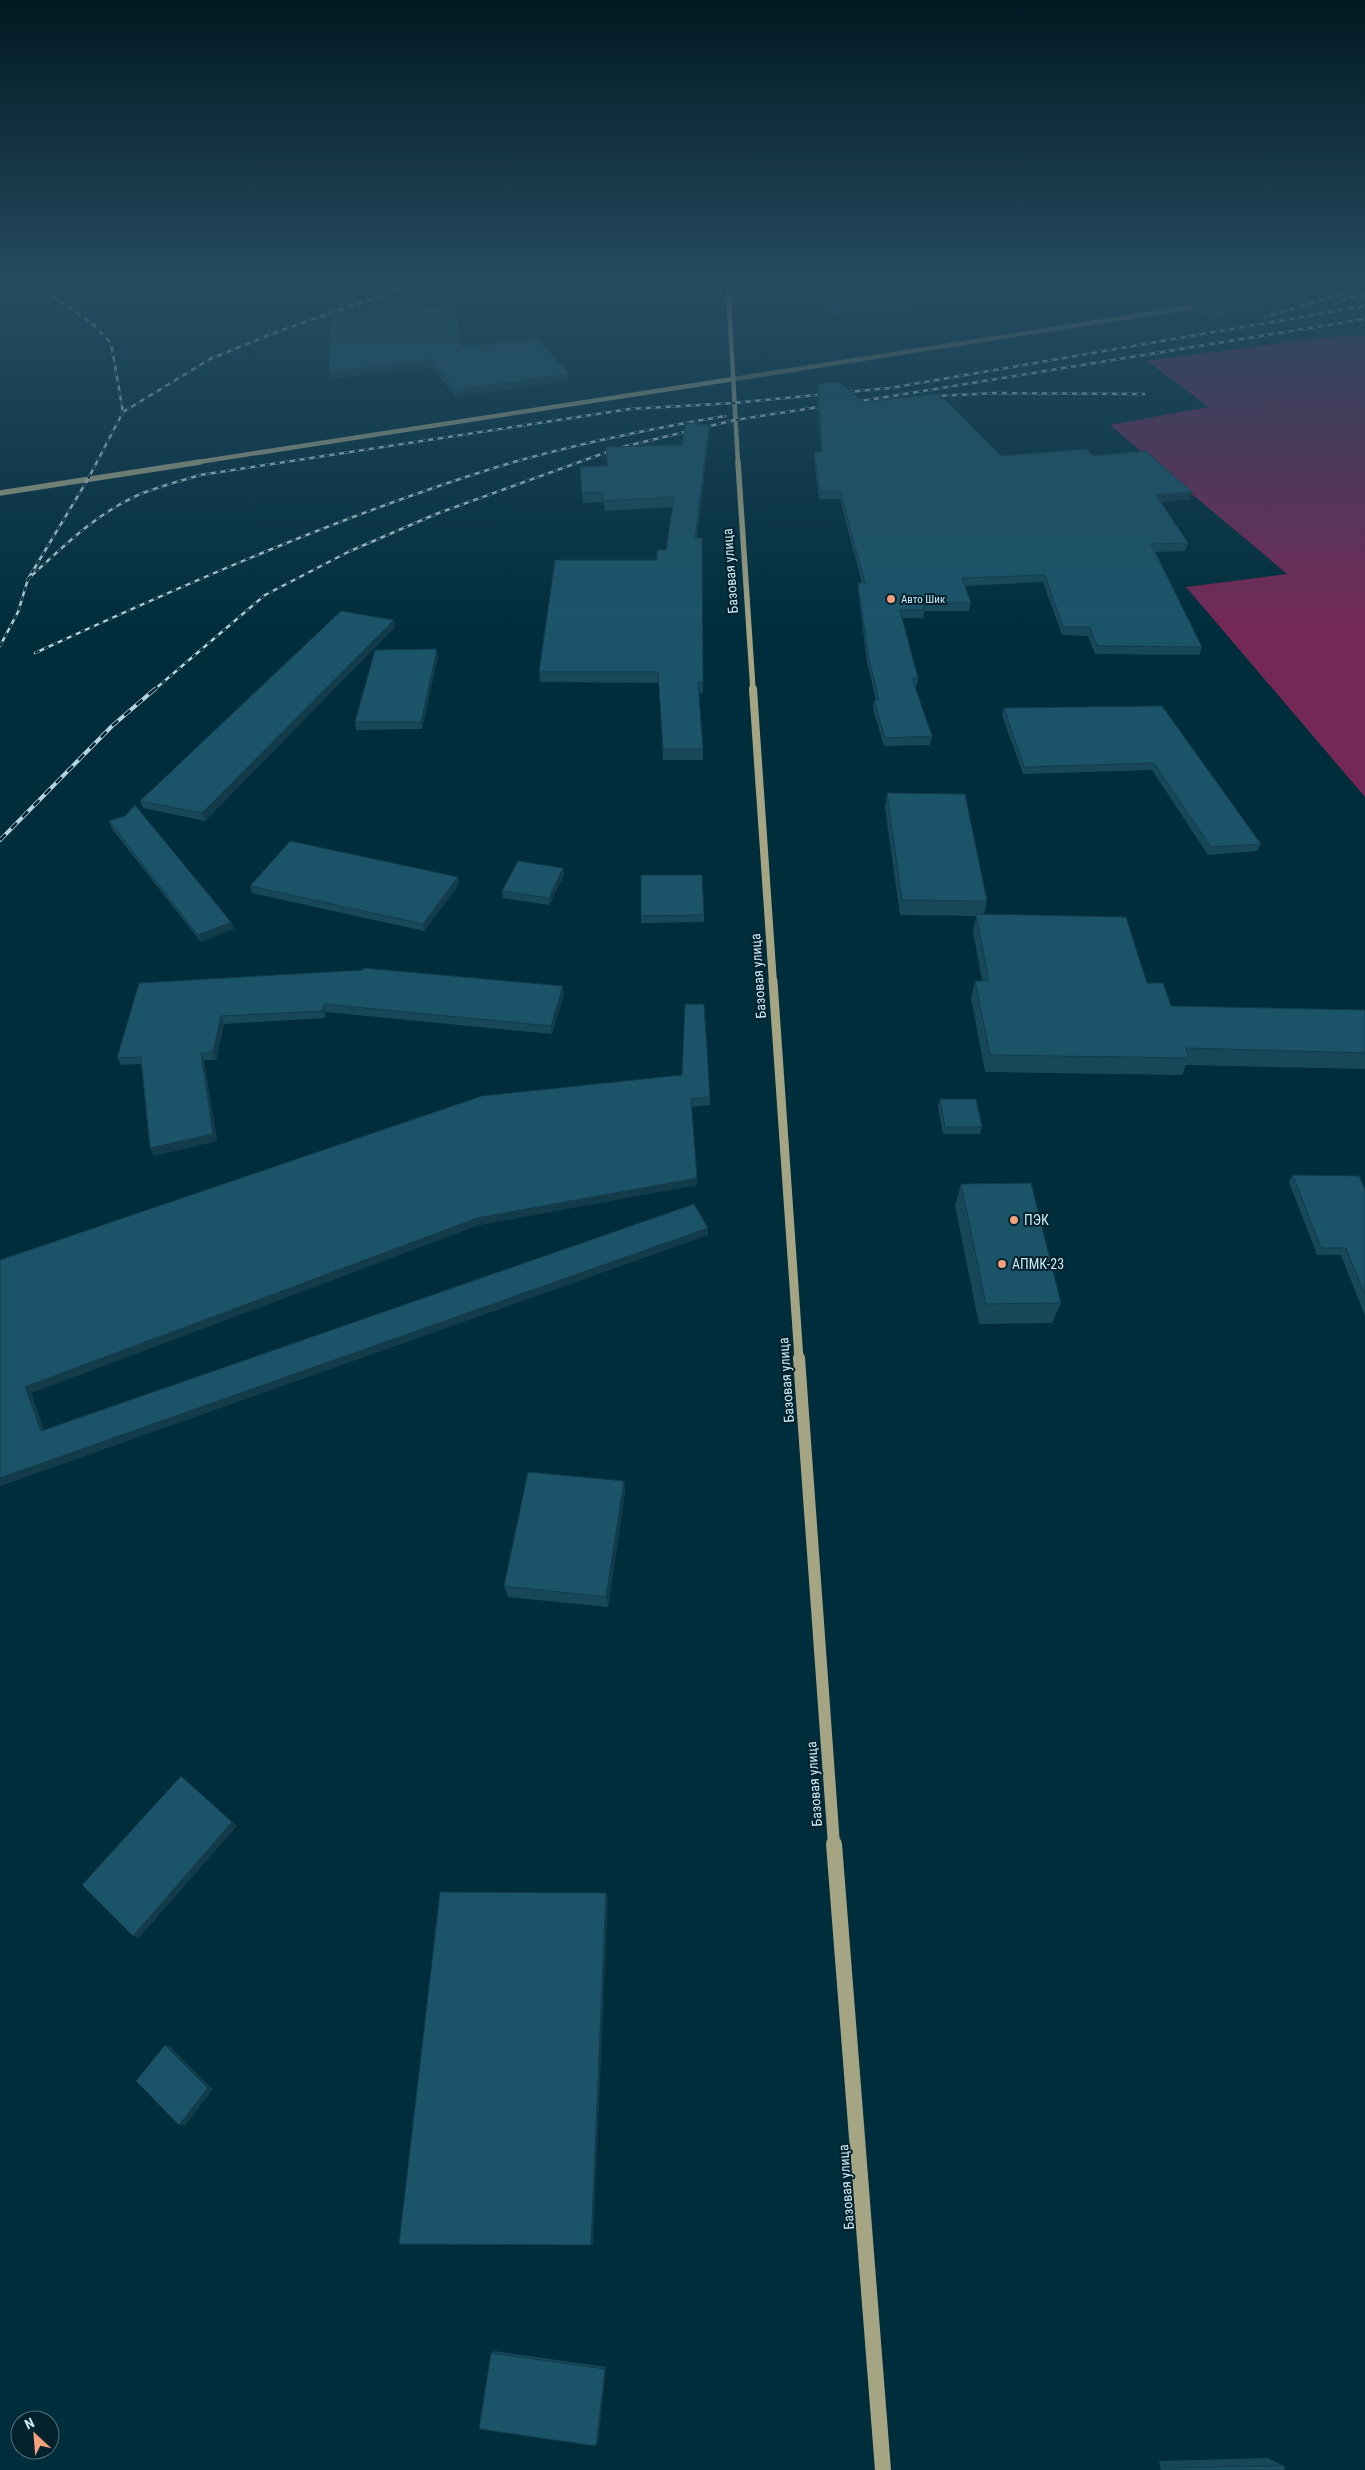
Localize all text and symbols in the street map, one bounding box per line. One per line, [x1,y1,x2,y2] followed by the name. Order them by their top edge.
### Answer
[719,528,741,614] street label: Базовая улица
[885,593,897,605] marker: Авто Шик
[901,593,946,606] place label: Авто Шик
[747,933,769,1019] street label: Базовая улица
[1024,1212,1049,1228] place label: ПЭК
[1008,1214,1020,1226] marker: ПЭК
[1012,1256,1064,1272] place label: АПМК-23
[996,1258,1008,1270] marker: АПМК-23
[775,1337,797,1423] street label: Базовая улица
[803,1741,825,1827] street label: Базовая улица
[835,2144,857,2230] street label: Базовая улица
[10,2410,60,2460] north arrow
[22,2414,37,2432] text: N

